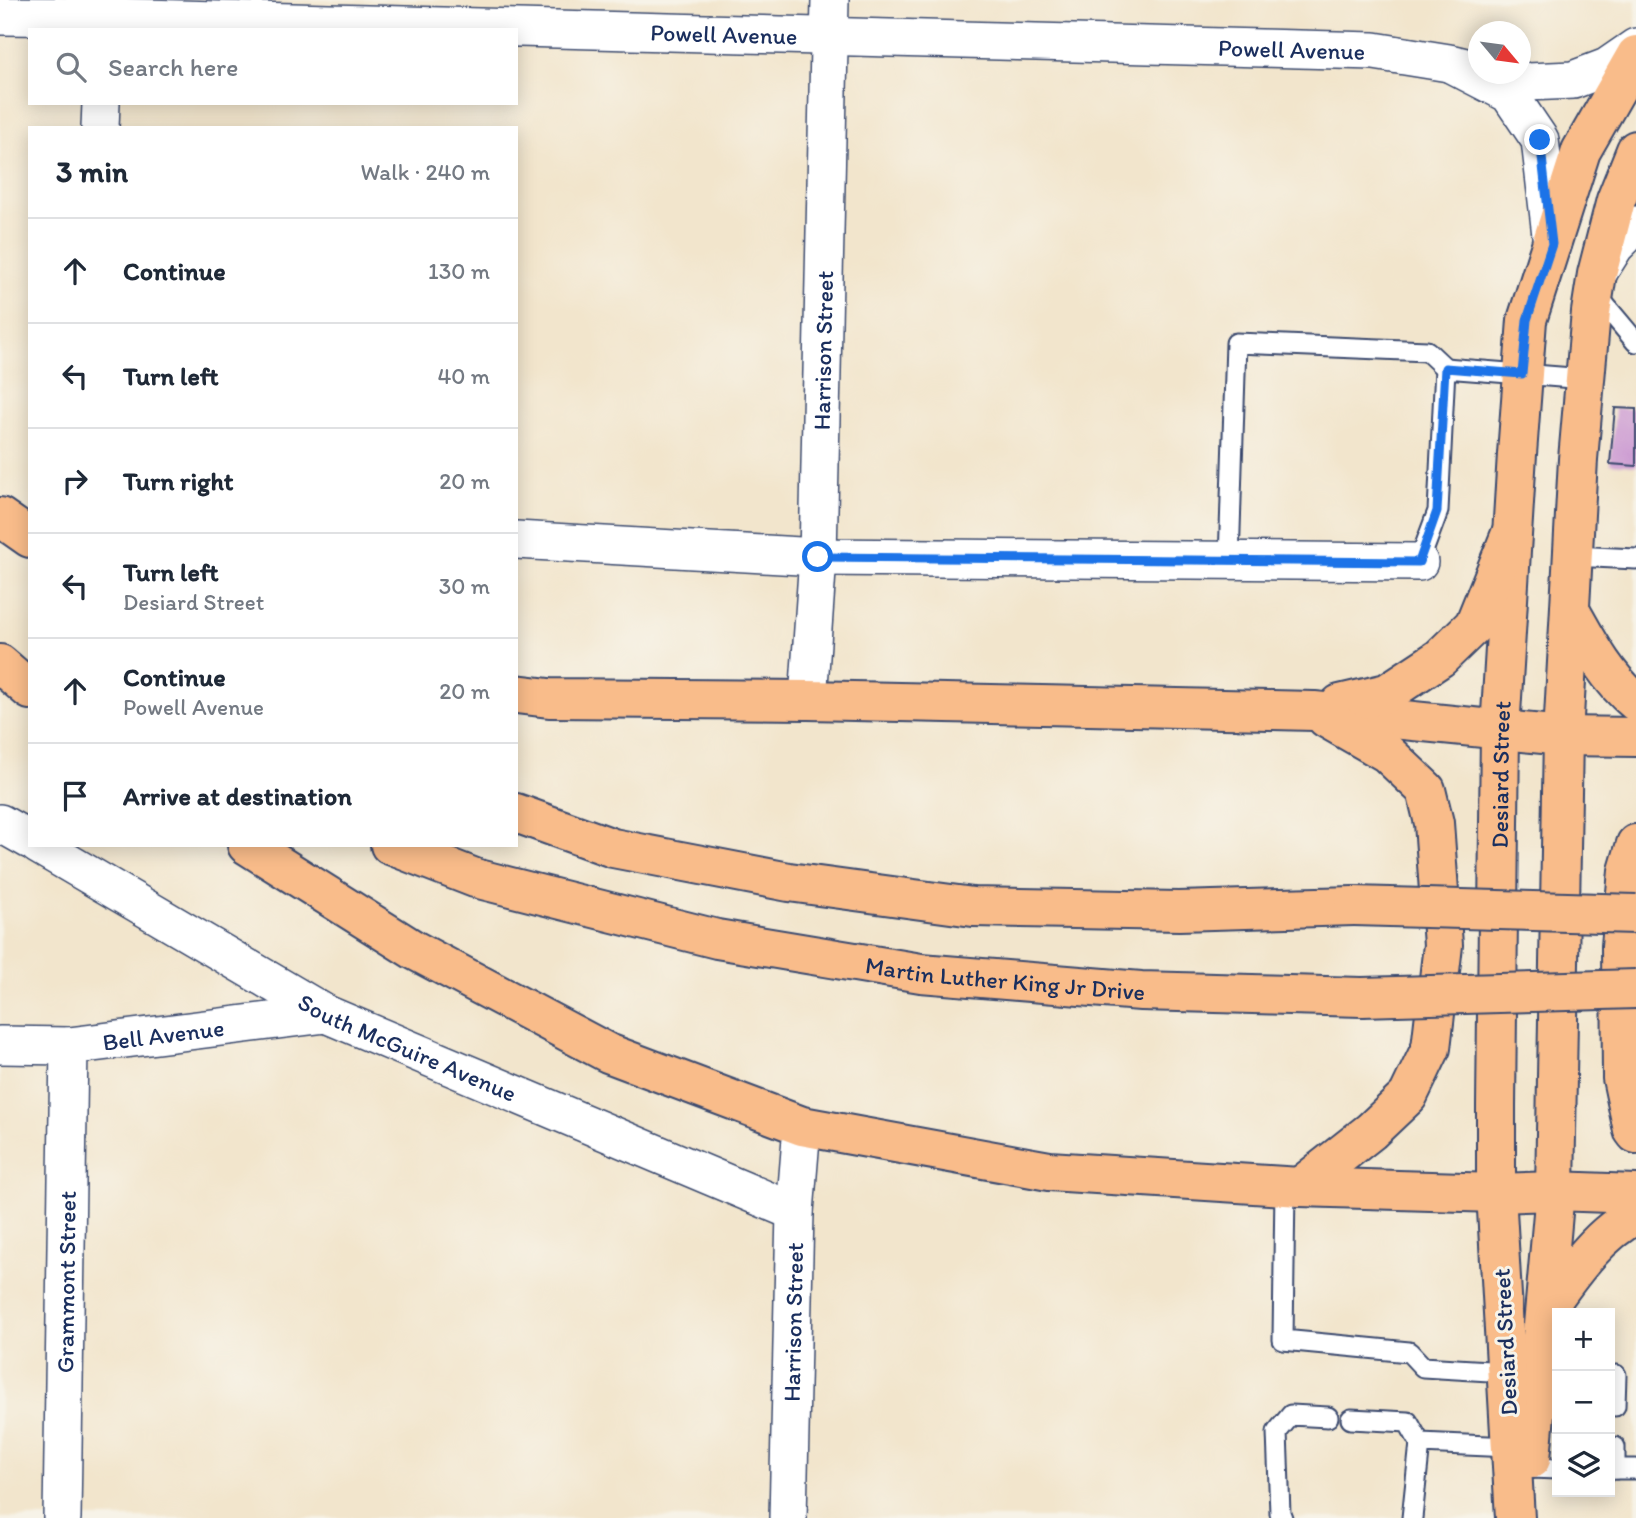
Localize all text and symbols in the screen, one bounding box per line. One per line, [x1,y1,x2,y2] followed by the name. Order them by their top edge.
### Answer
[650,17,798,50] street label: Powell Avenue
[1468,21,1531,84] north arrow
[28,28,518,105] search box
[1218,32,1366,65] street label: Powell Avenue
[52,48,90,86] icon: search
[108,51,238,83] text: Search here
[1524,124,1555,155] route end
[56,153,128,190] text: 3 min
[360,158,490,186] text: Walk · 240 m
[56,252,94,290] icon: ahead
[123,255,226,287] text: Continue
[428,257,490,285] text: 130 m
[806,270,839,431] street label: Harrison Street
[56,357,94,395] icon: left
[123,360,219,392] text: Turn left
[437,362,490,390] text: 40 m
[56,462,94,500] icon: right
[123,465,234,497] text: Turn right
[439,467,490,495] text: 20 m
[802,541,833,572] route start
[123,556,219,588] text: Turn left
[56,567,94,605] icon: left
[439,572,490,600] text: 30 m
[123,588,264,616] text: Desiard Street
[123,661,226,693] text: Continue
[56,672,94,710] icon: ahead
[439,677,490,705] text: 20 m
[123,693,264,721] text: Powell Avenue
[1484,700,1516,849] street label: Desiard Street
[56,777,94,815] icon: arrive
[123,780,352,812] text: Arrive at destination
[863,949,1146,1006] street label: Martin Luther King Jr Drive
[293,987,521,1107] street label: South McGuire Avenue
[101,1012,226,1056] street label: Bell Avenue
[50,1191,81,1373] street label: Grammont Street
[776,1242,809,1402] street label: Harrison Street
[1487,1268,1523,1416] street label: Desiard Street
[1552,1308,1615,1497] map controls
[1552,1308,1615,1371] button: +
[1552,1371,1615,1434] button: −
[1552,1434,1615,1497] button: layers

